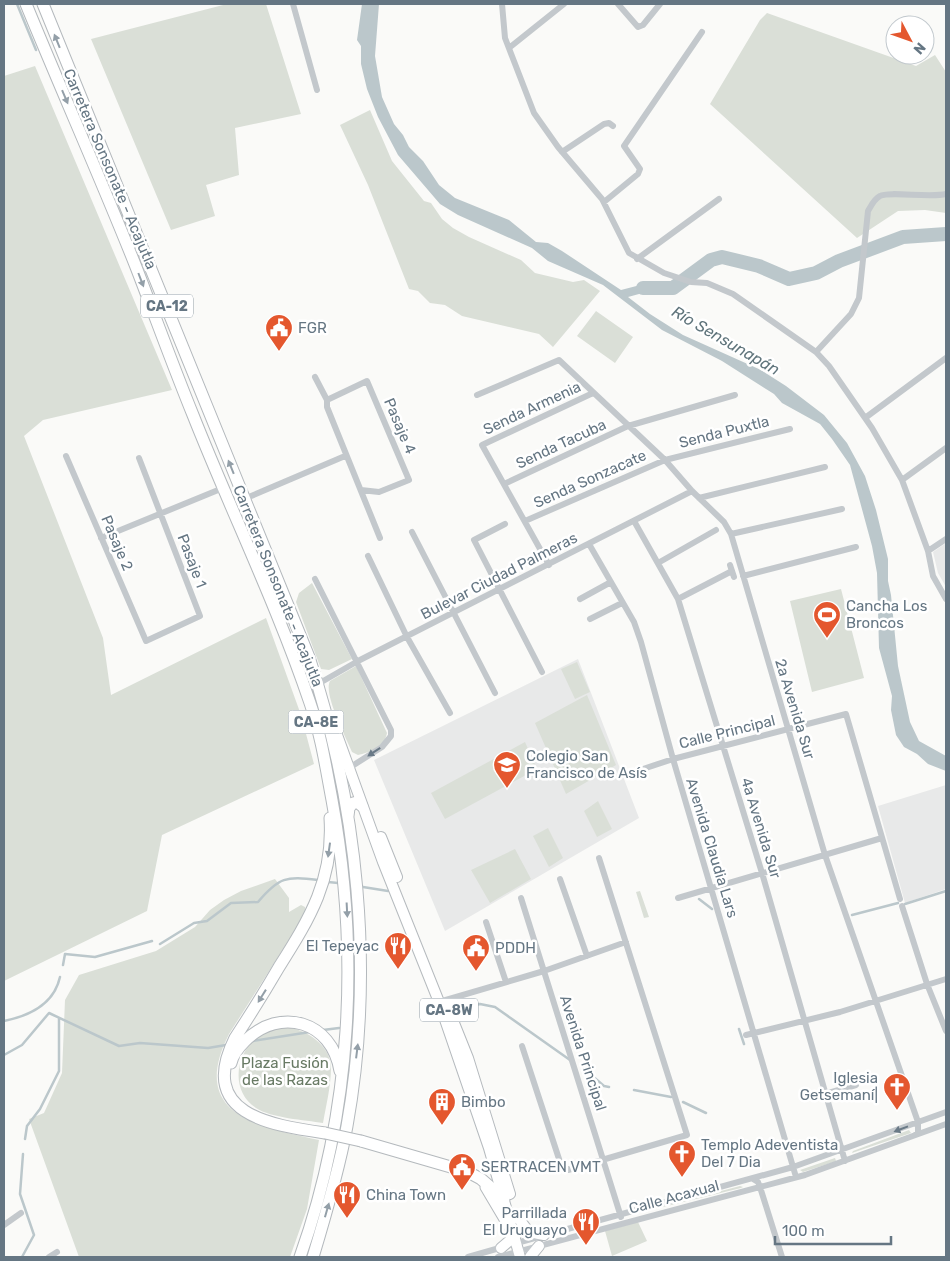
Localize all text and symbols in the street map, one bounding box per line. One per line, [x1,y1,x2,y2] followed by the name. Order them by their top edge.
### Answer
[885,15,935,65] north arrow
[53,33,60,48] one-way arrow
[910,39,929,58] text: N
[60,66,160,272] street label: Carretera Sonsonate - Acajutla
[61,90,69,105] one-way arrow
[137,273,145,288] one-way arrow
[141,294,193,318] road number: CA-12
[668,302,783,379] water label: Río Sensunapán
[264,313,294,352] public building icon: FGR
[298,319,327,337] place label: FGR
[480,377,584,439] street label: Senda Armenia
[380,395,420,457] street label: Pasaje 4
[677,412,771,452] street label: Senda Puxtla
[513,415,609,473] street label: Senda Tacuba
[531,446,649,512] street label: Senda Sonzacate
[226,459,234,474] one-way arrow
[229,482,327,690] street label: Carretera Sonsonate - Acajutla
[97,513,137,574] street label: Pasaje 2
[418,528,581,623] street label: Bulevar Ciudad Palmeras
[174,532,210,590] street label: Pasaje 1
[846,597,928,632] place label: Cancha Los Broncos
[812,600,842,639] sports icon: Cancha Los Broncos
[771,657,819,762] street label: 2a Avenida Sur
[288,710,344,734] road number: CA-8E
[677,711,777,753] street label: Calle Principal
[368,747,381,757] one-way arrow
[526,747,648,782] place label: Colegio San Francisco de Asís
[492,750,522,789] school or university icon: Colegio San Francisco de Asís
[737,775,785,881] street label: 4a Avenida Sur
[682,776,742,920] street label: Avenida Claudia Lars
[325,843,333,859] one-way arrow
[343,902,351,918] one-way arrow
[383,931,413,970] restaurant icon: El Tepeyac
[461,933,491,972] public building icon: PDDH
[306,937,379,955] place label: El Tepeyac
[495,939,536,957] place label: PDDH
[257,989,266,1002] one-way arrow
[556,993,610,1113] street label: Avenida Principal
[420,998,478,1022] road number: CA-8W
[353,1043,361,1059] one-way arrow
[241,1054,329,1089] park label: Plaza Fusión de las Razas
[800,1069,878,1104] place label: Iglesia Getsemaní|
[882,1072,912,1111] church icon: Iglesia Getsemaní|
[427,1087,457,1126] building icon: Bimbo
[461,1093,506,1111] place label: Bimbo
[893,1126,908,1133] one-way arrow
[701,1136,838,1171] place label: Templo Adeventista Del 7 Dia
[667,1139,697,1178] church icon: Templo Adeventista Del 7 Dia
[447,1152,477,1191] public building icon: SERTRACEN VMT
[481,1158,601,1176] place label: SERTRACEN VMT
[627,1176,721,1218] street label: Calle Acaxual
[332,1180,362,1219] restaurant icon: China Town
[366,1186,446,1204] place label: China Town
[323,1203,331,1218] one-way arrow
[483,1204,567,1239] place label: Parrillada El Uruguayo
[571,1207,601,1246] restaurant icon: Parrillada El Uruguayo
[775,1214,891,1246] scale bar
[782,1222,824,1240] text: 100 m

